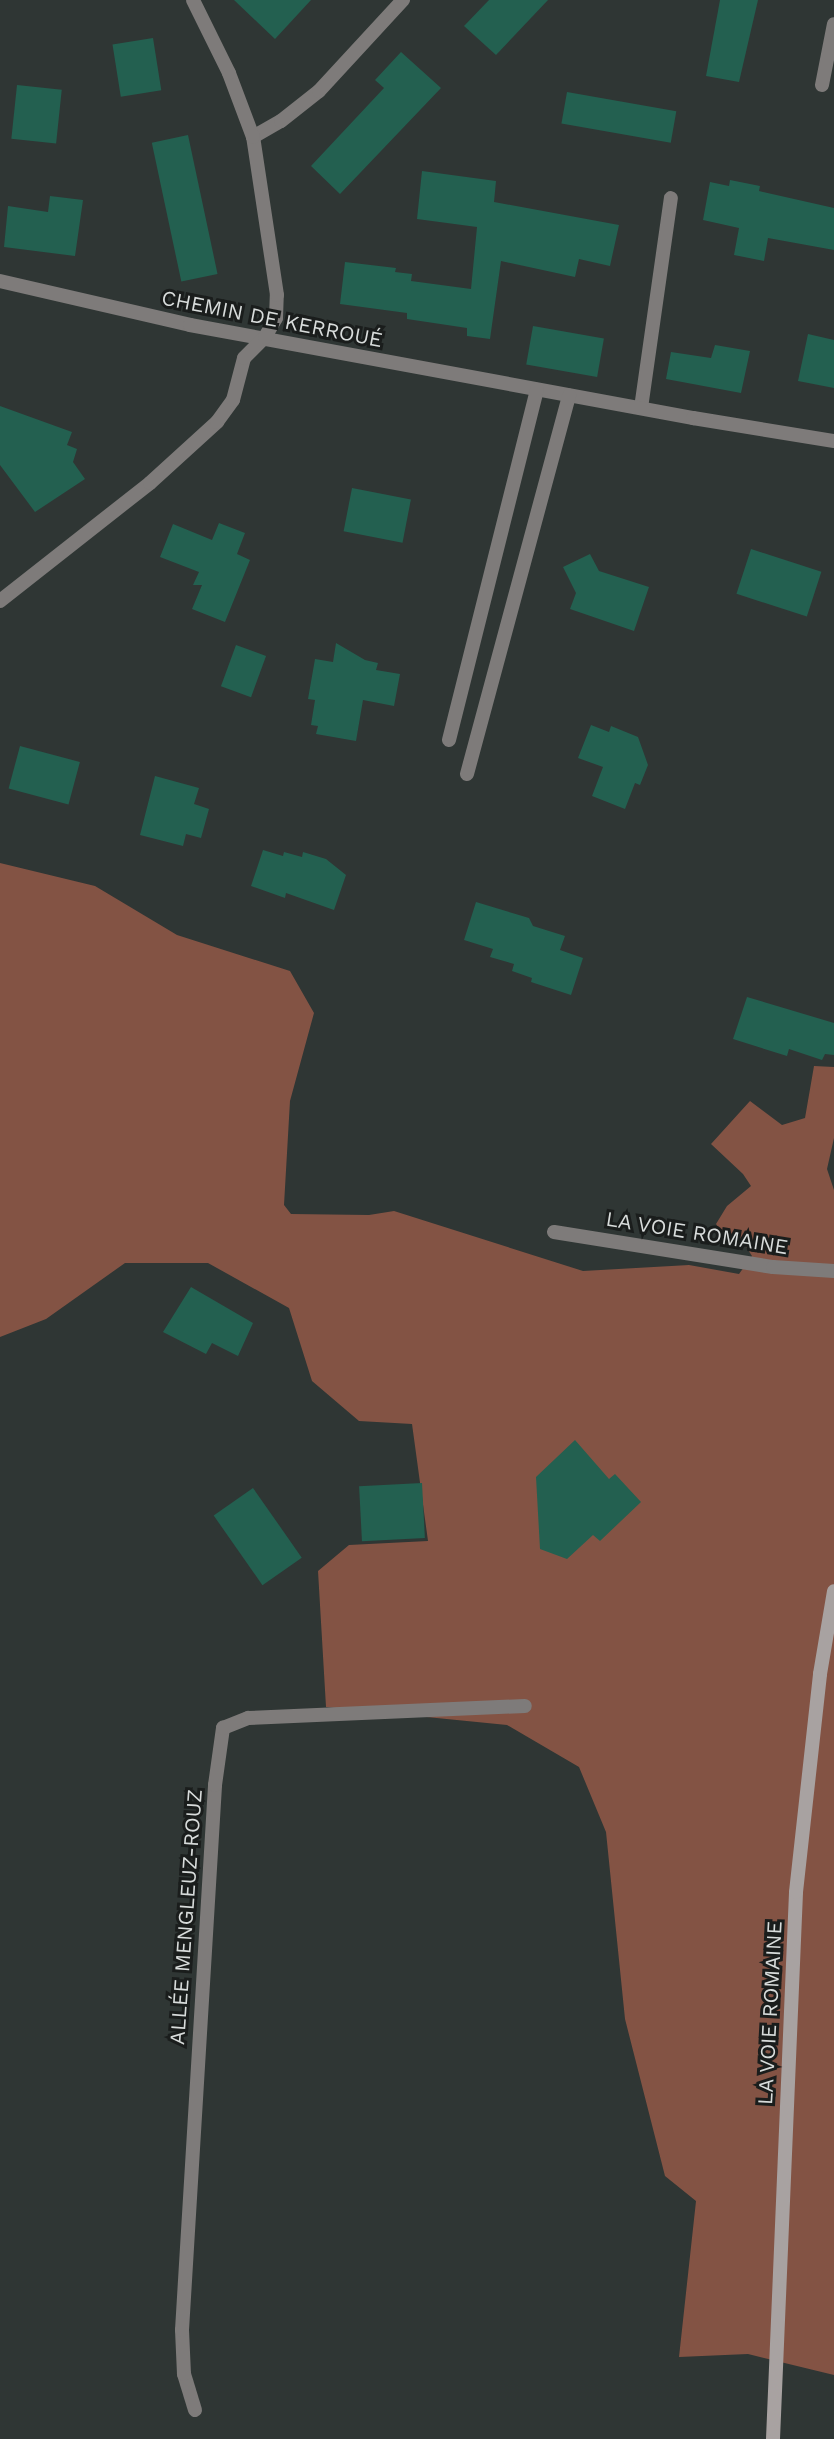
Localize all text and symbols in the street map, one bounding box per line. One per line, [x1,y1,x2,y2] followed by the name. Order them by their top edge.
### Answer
[159,285,385,353] street label: CHEMIN DE KERROUÉ
[603,1206,791,1260] street label: LA VOIE ROMAINE
[165,1788,207,2046] street label: ALLÉE MENGLEUZ-ROUZ
[753,1920,787,2106] street label: LA VOIE ROMAINE

